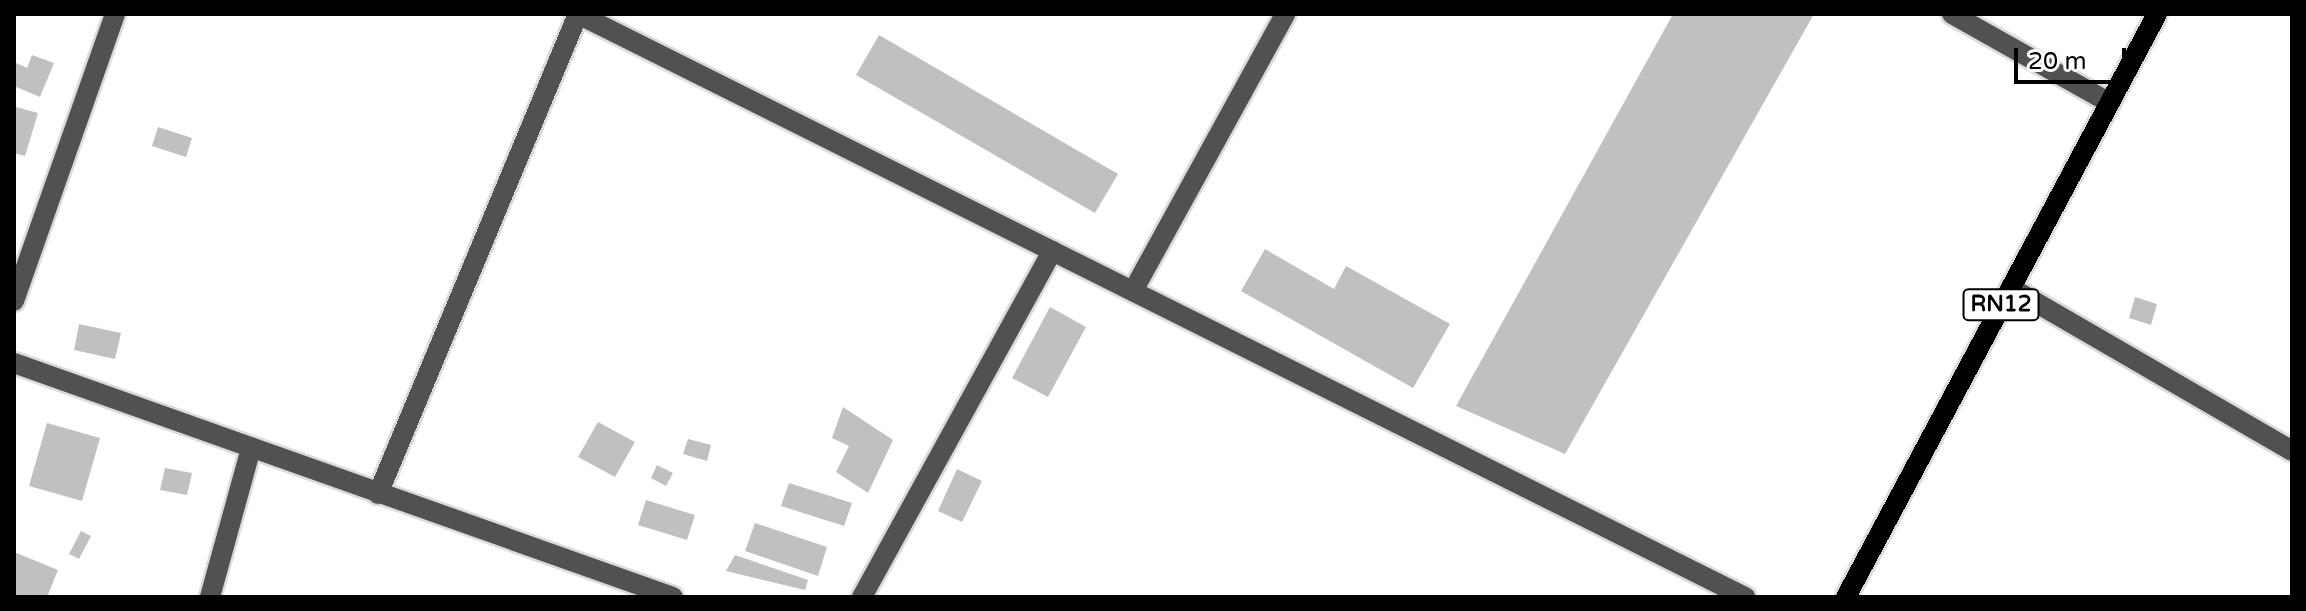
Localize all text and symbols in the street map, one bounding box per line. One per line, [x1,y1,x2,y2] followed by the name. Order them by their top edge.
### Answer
[2018,32,2130,82] scale bar
[2028,47,2086,76] text: 20 m
[1961,287,2041,323] road number: RN12

